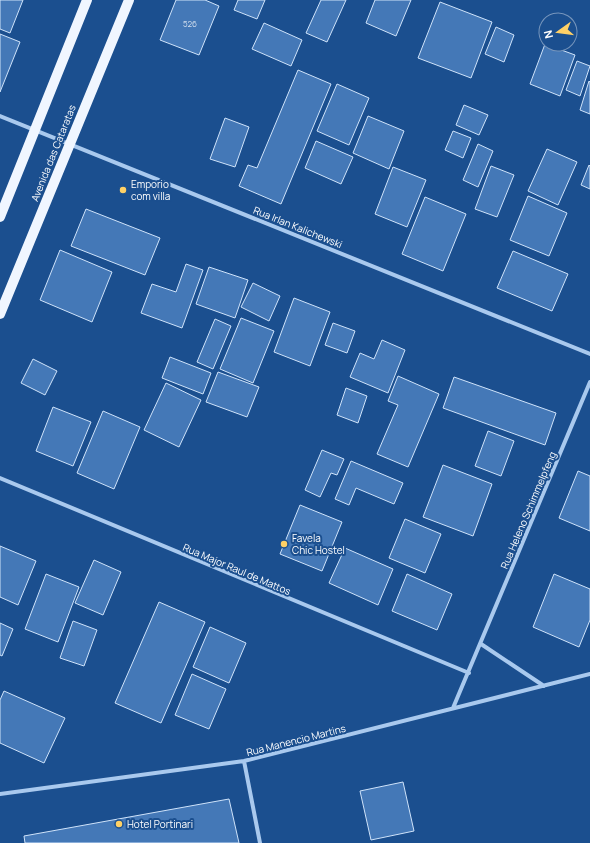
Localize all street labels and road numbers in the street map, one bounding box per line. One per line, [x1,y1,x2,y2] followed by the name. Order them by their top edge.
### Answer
[27,103,79,203] street label: Avenida das Cataratas
[251,203,345,251] street label: Rua Irlan Kalichewski
[497,449,559,571] street label: Rua Heleno Schimmelpfeng
[181,540,293,598] street label: Rua Major Raul de Mattos
[245,721,347,759] street label: Rua Manencio Martins

